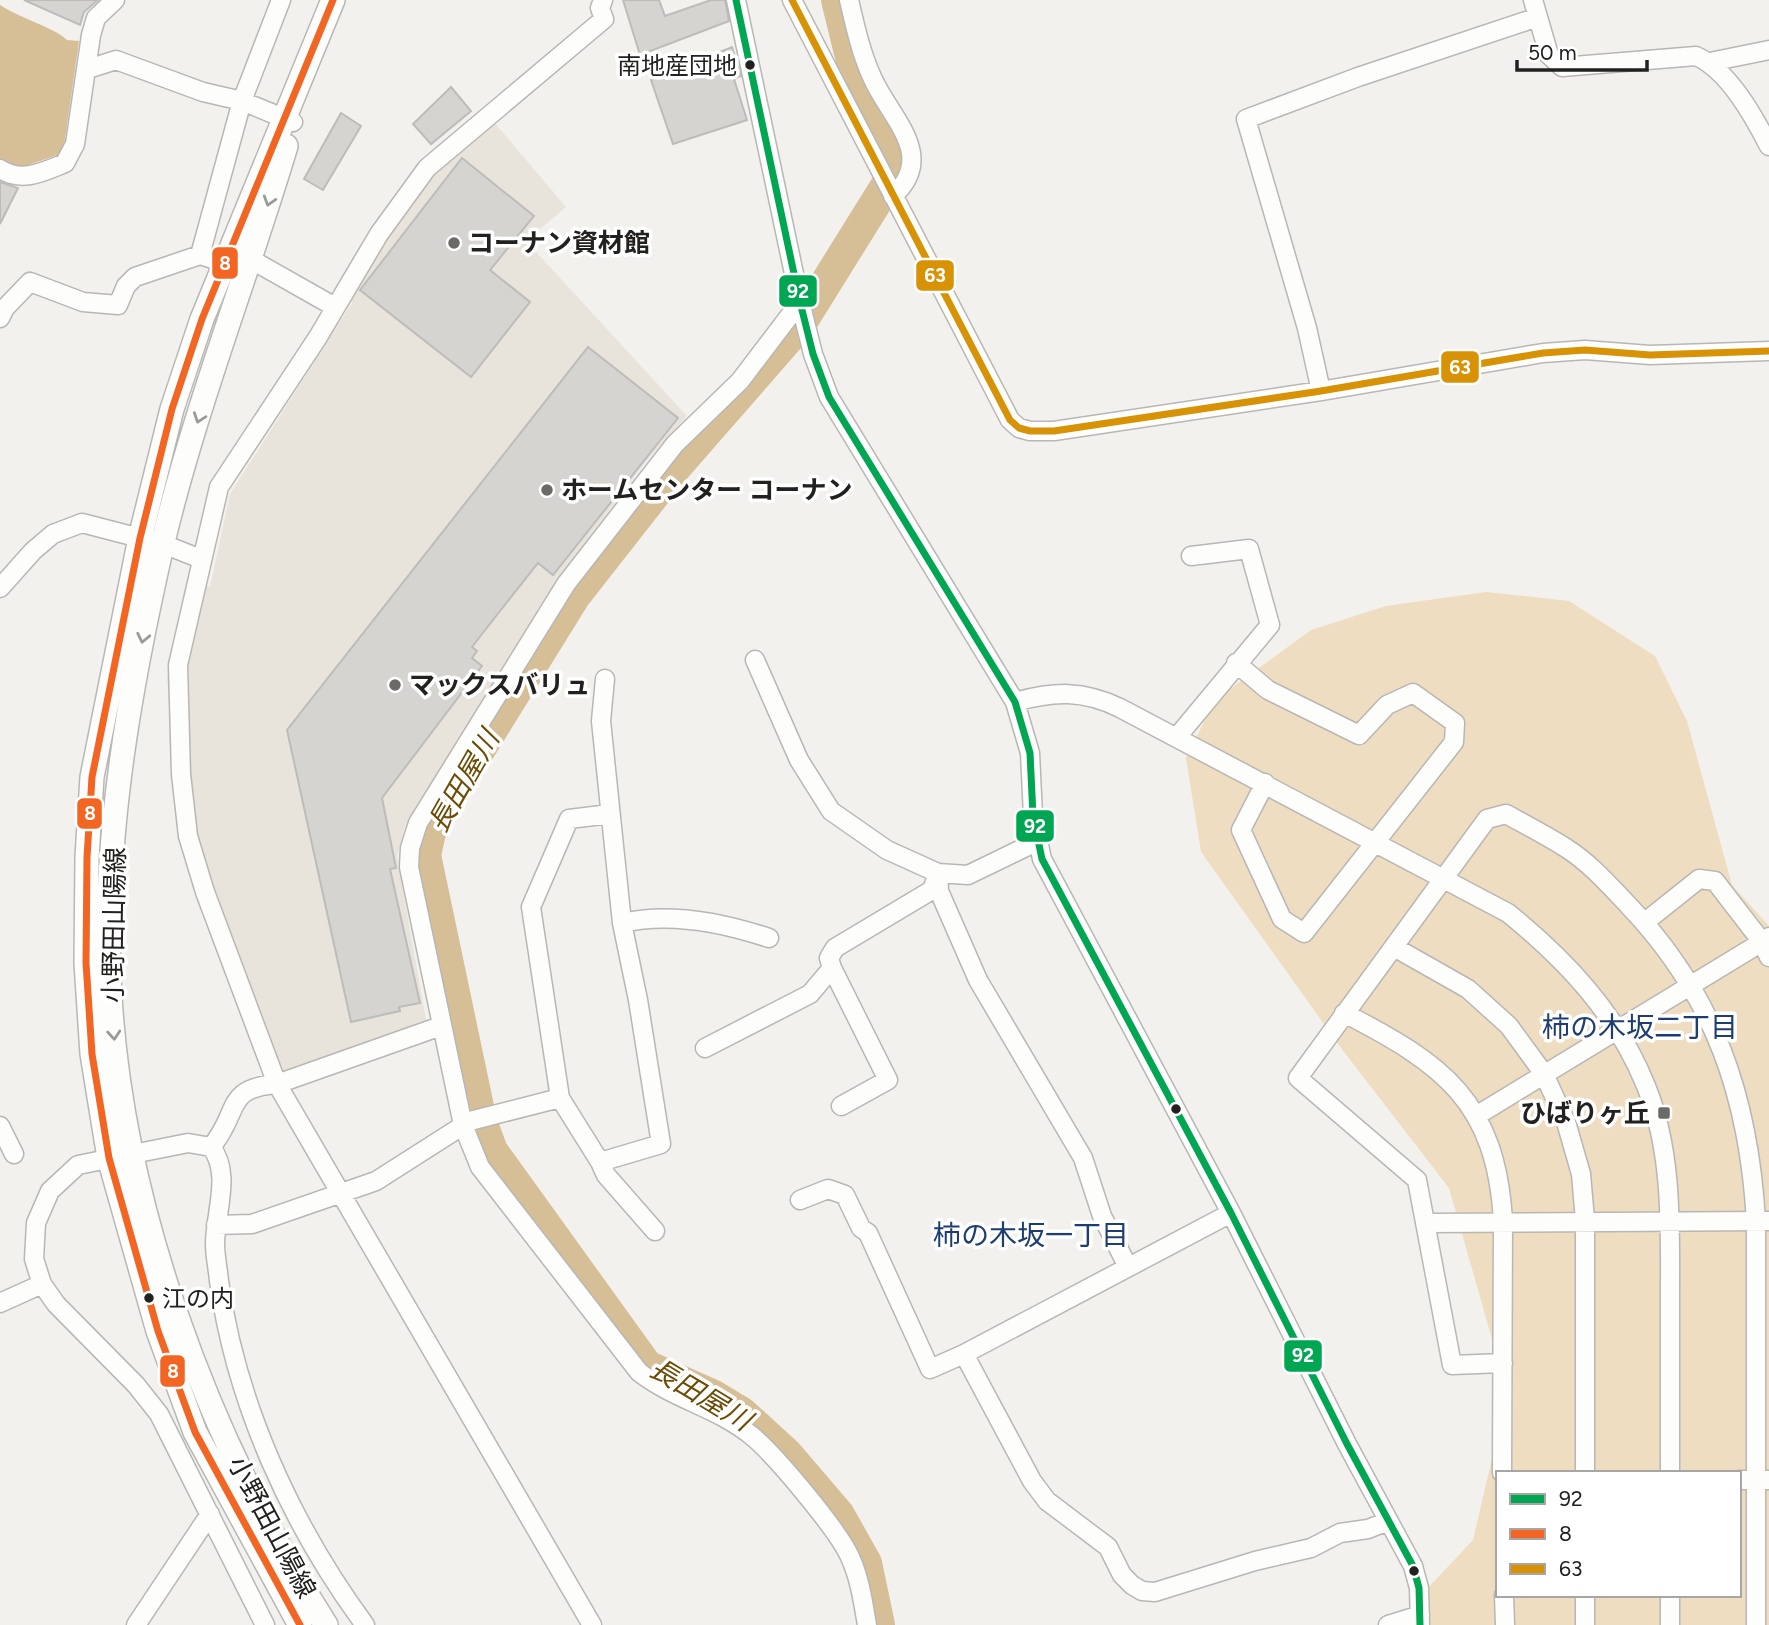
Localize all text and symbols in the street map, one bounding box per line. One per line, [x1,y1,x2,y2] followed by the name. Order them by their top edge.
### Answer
[1517,28,1646,72] scale bar
[1528,40,1577,65] text: 50 m
[617,51,737,80] place label: 南地産団地
[743,58,757,72] marker: 南地産団地
[263,195,278,207] one-way arrow
[468,227,650,259] place label: コーナン資材館
[446,235,462,251] marker: コーナン資材館
[211,246,239,280] line badge: 8
[219,252,231,275] text: 8
[915,259,955,292] line badge: 63
[924,264,946,287] text: 63
[778,274,818,308] line badge: 92
[787,280,809,303] text: 92
[1440,350,1480,384] line badge: 63
[1449,356,1471,379] text: 63
[193,411,207,423] one-way arrow
[561,474,852,506] place label: ホームセンター コーナン
[539,482,555,498] marker: ホームセンター コーナン
[137,632,151,644] one-way arrow
[409,669,590,701] place label: マックスバリュ
[387,677,403,693] marker: マックスバリュ
[420,721,507,838] water label: 長田屋川
[76,797,103,830] line badge: 8
[84,802,96,825] text: 8
[1015,809,1055,843] line badge: 92
[1024,815,1046,838] text: 92
[97,847,131,1003] street label: 小野田山陽線
[1542,1010,1738,1044] district label: 柿の木坂二丁目
[106,1029,121,1040] one-way arrow
[1520,1097,1650,1129] place label: ひばりヶ丘
[1169,1102,1183,1116] unlabelled marker
[1656,1105,1672,1121] marker: ひばりヶ丘
[933,1218,1129,1252] district label: 柿の木坂一丁目
[162,1284,234,1313] place label: 江の内
[142,1291,156,1305] marker: 江の内
[1283,1339,1323,1373] line badge: 92
[1292,1344,1314,1367] text: 92
[644,1351,760,1439] water label: 長田屋川
[159,1354,186,1388] line badge: 8
[167,1360,179,1383] text: 8
[221,1451,323,1603] street label: 小野田山陽線
[1496,1471,1741,1597] legend
[1559,1486,1583,1511] text: 92
[1559,1521,1572,1546] text: 8
[1559,1556,1582,1581] text: 63
[1407,1564,1421,1578] unlabelled marker

